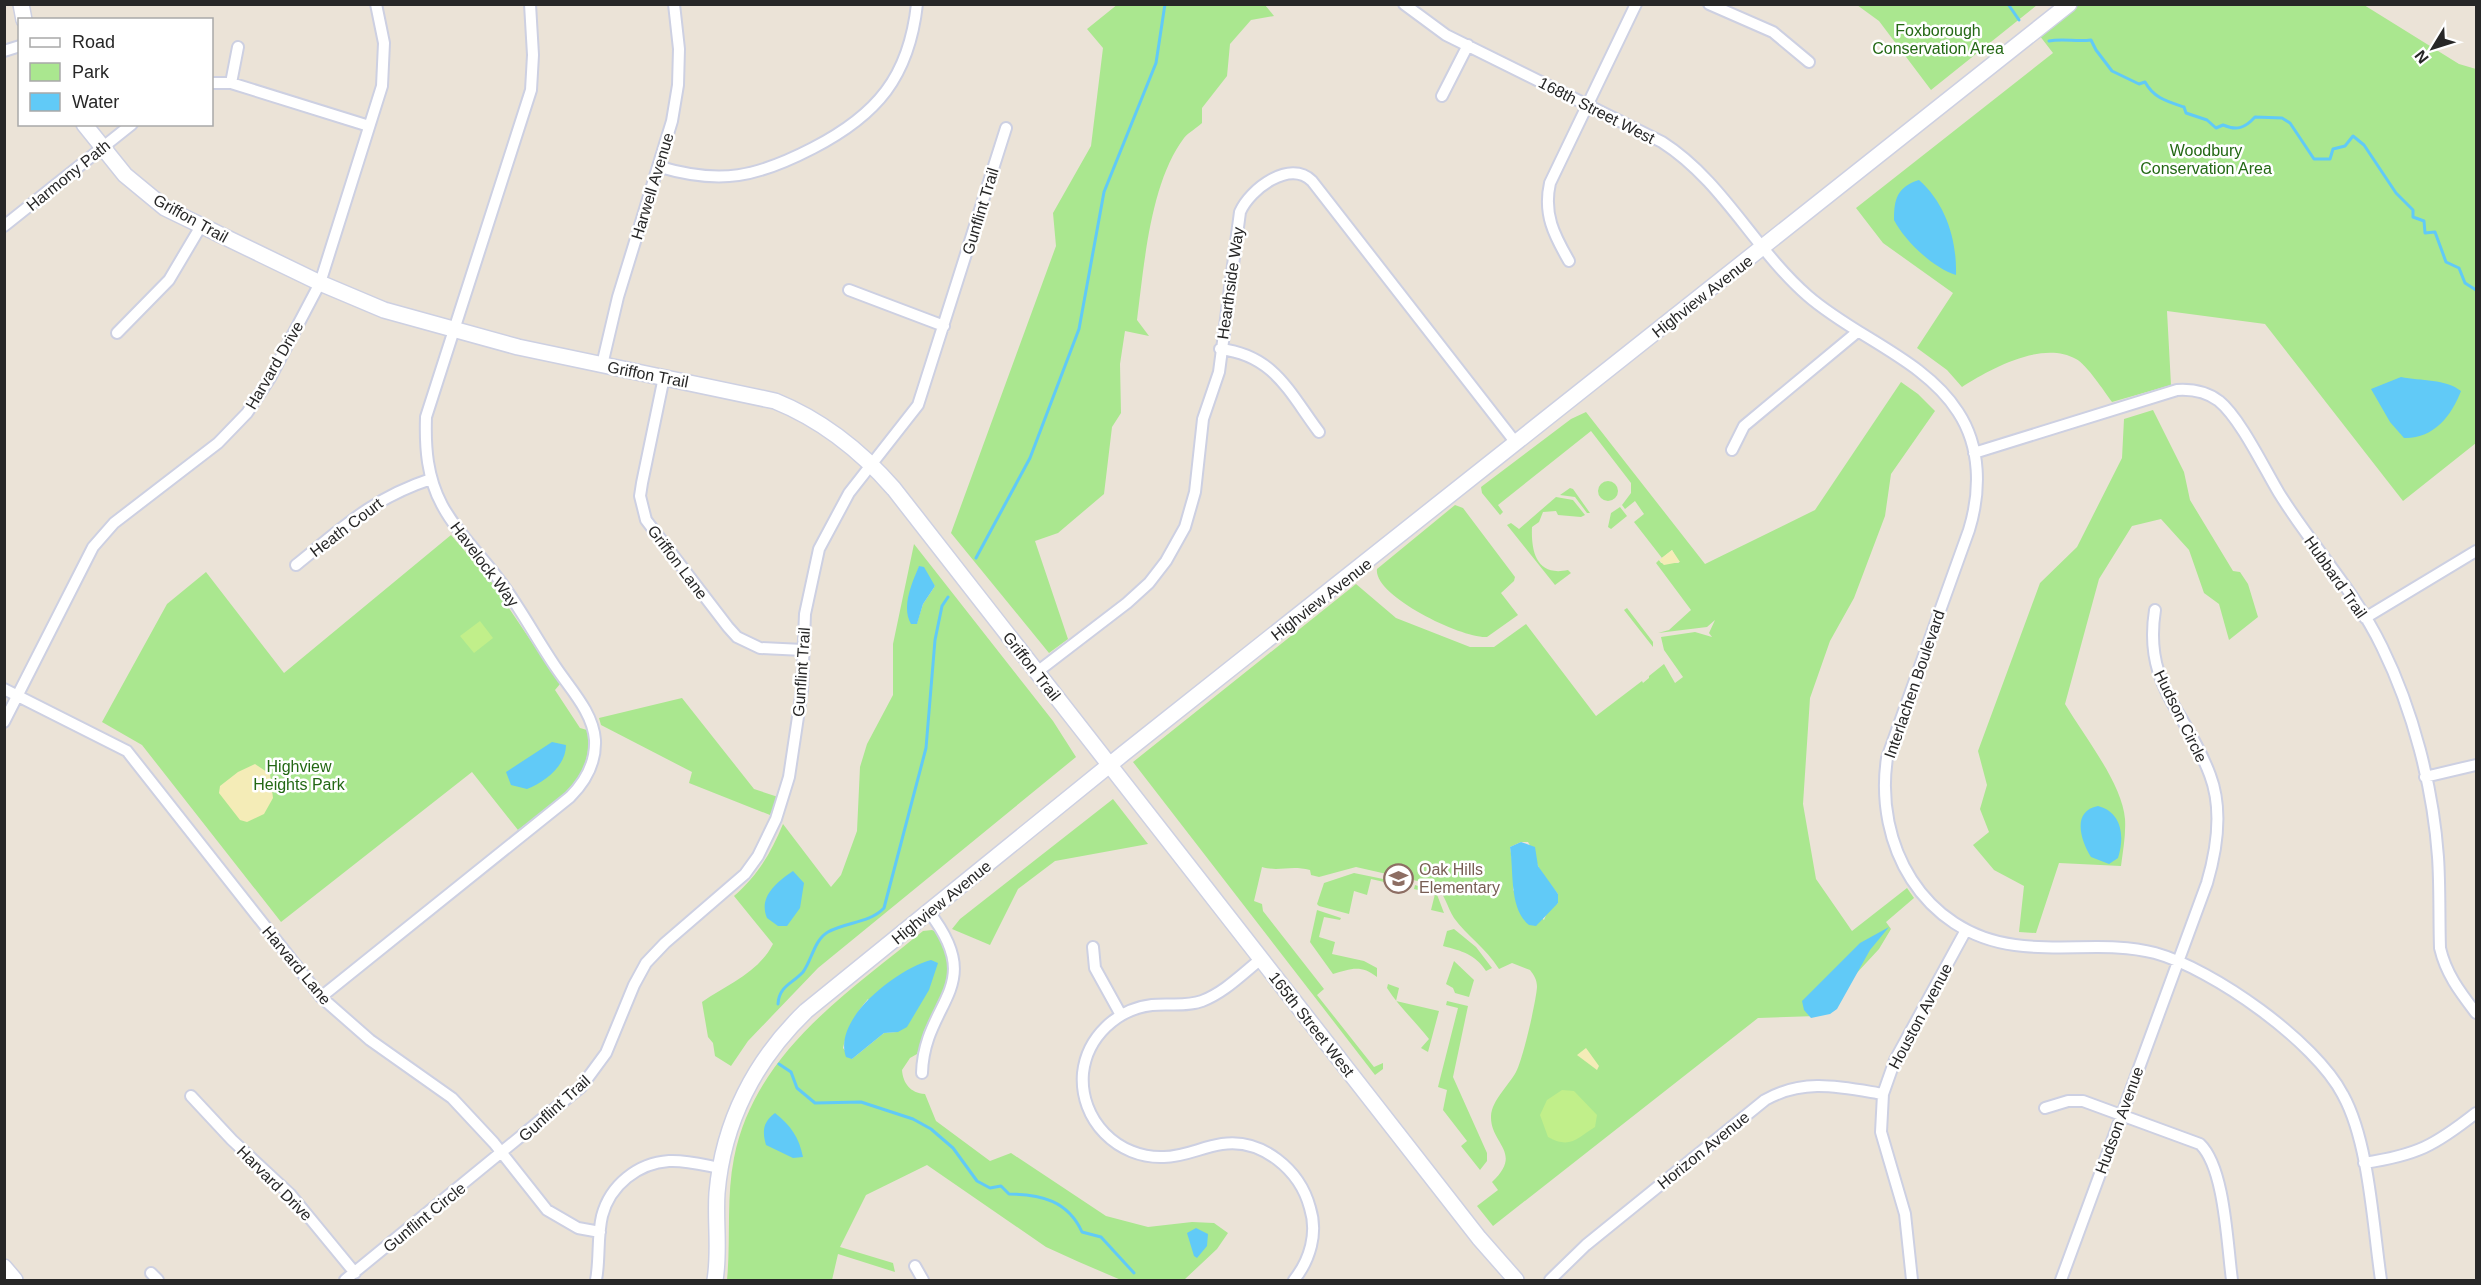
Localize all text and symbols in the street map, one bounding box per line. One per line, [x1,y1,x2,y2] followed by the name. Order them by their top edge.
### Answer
[18,18,213,126] legend
[2403,18,2463,78] north arrow
[1872,22,2004,57] park label: Foxborough Conservation Area
[72,32,115,52] text: Road
[2411,47,2432,67] text: N
[72,62,110,82] text: Park
[1536,74,1658,147] street label: 168th Street West
[72,92,119,112] text: Water
[628,131,677,242] street label: Harwell Avenue
[23,137,113,214] street label: Harmony Path
[2140,142,2272,177] park label: Woodbury Conservation Area
[959,166,1002,257] street label: Gunflint Trail
[151,191,231,246] street label: Griffon Trail
[1214,226,1247,340] street label: Hearthside Way
[1649,252,1756,341] street label: Highview Avenue
[242,318,307,412] street label: Harvard Drive
[606,358,690,391] street label: Griffon Trail
[307,494,386,560] street label: Heath Court
[447,519,522,610] street label: Havelock Way
[644,522,711,603] street label: Griffon Lane
[2301,533,2370,622] street label: Hubbard Trail
[1268,555,1375,644] street label: Highview Avenue
[1881,608,1948,761] street label: Interlachen Boulevard
[790,627,813,717] street label: Gunflint Trail
[1000,629,1064,704] street label: Griffon Trail
[2151,667,2210,765] street label: Hudson Circle
[253,758,346,793] park label: Highview Heights Park
[888,857,994,948] street label: Highview Avenue
[1419,861,1500,896] place label: Oak Hills Elementary
[1382,862,1414,894] school or university icon: Oak Hills Elementary
[259,923,334,1008] street label: Harvard Lane
[1885,960,1955,1072] street label: Houston Avenue
[1266,969,1358,1080] street label: 165th Street West
[2092,1064,2147,1176] street label: Hudson Avenue
[515,1072,593,1145] street label: Gunflint Trail
[1654,1108,1753,1192] street label: Horizon Avenue
[234,1142,316,1224] street label: Harvard Drive
[380,1179,469,1256] street label: Gunflint Circle

